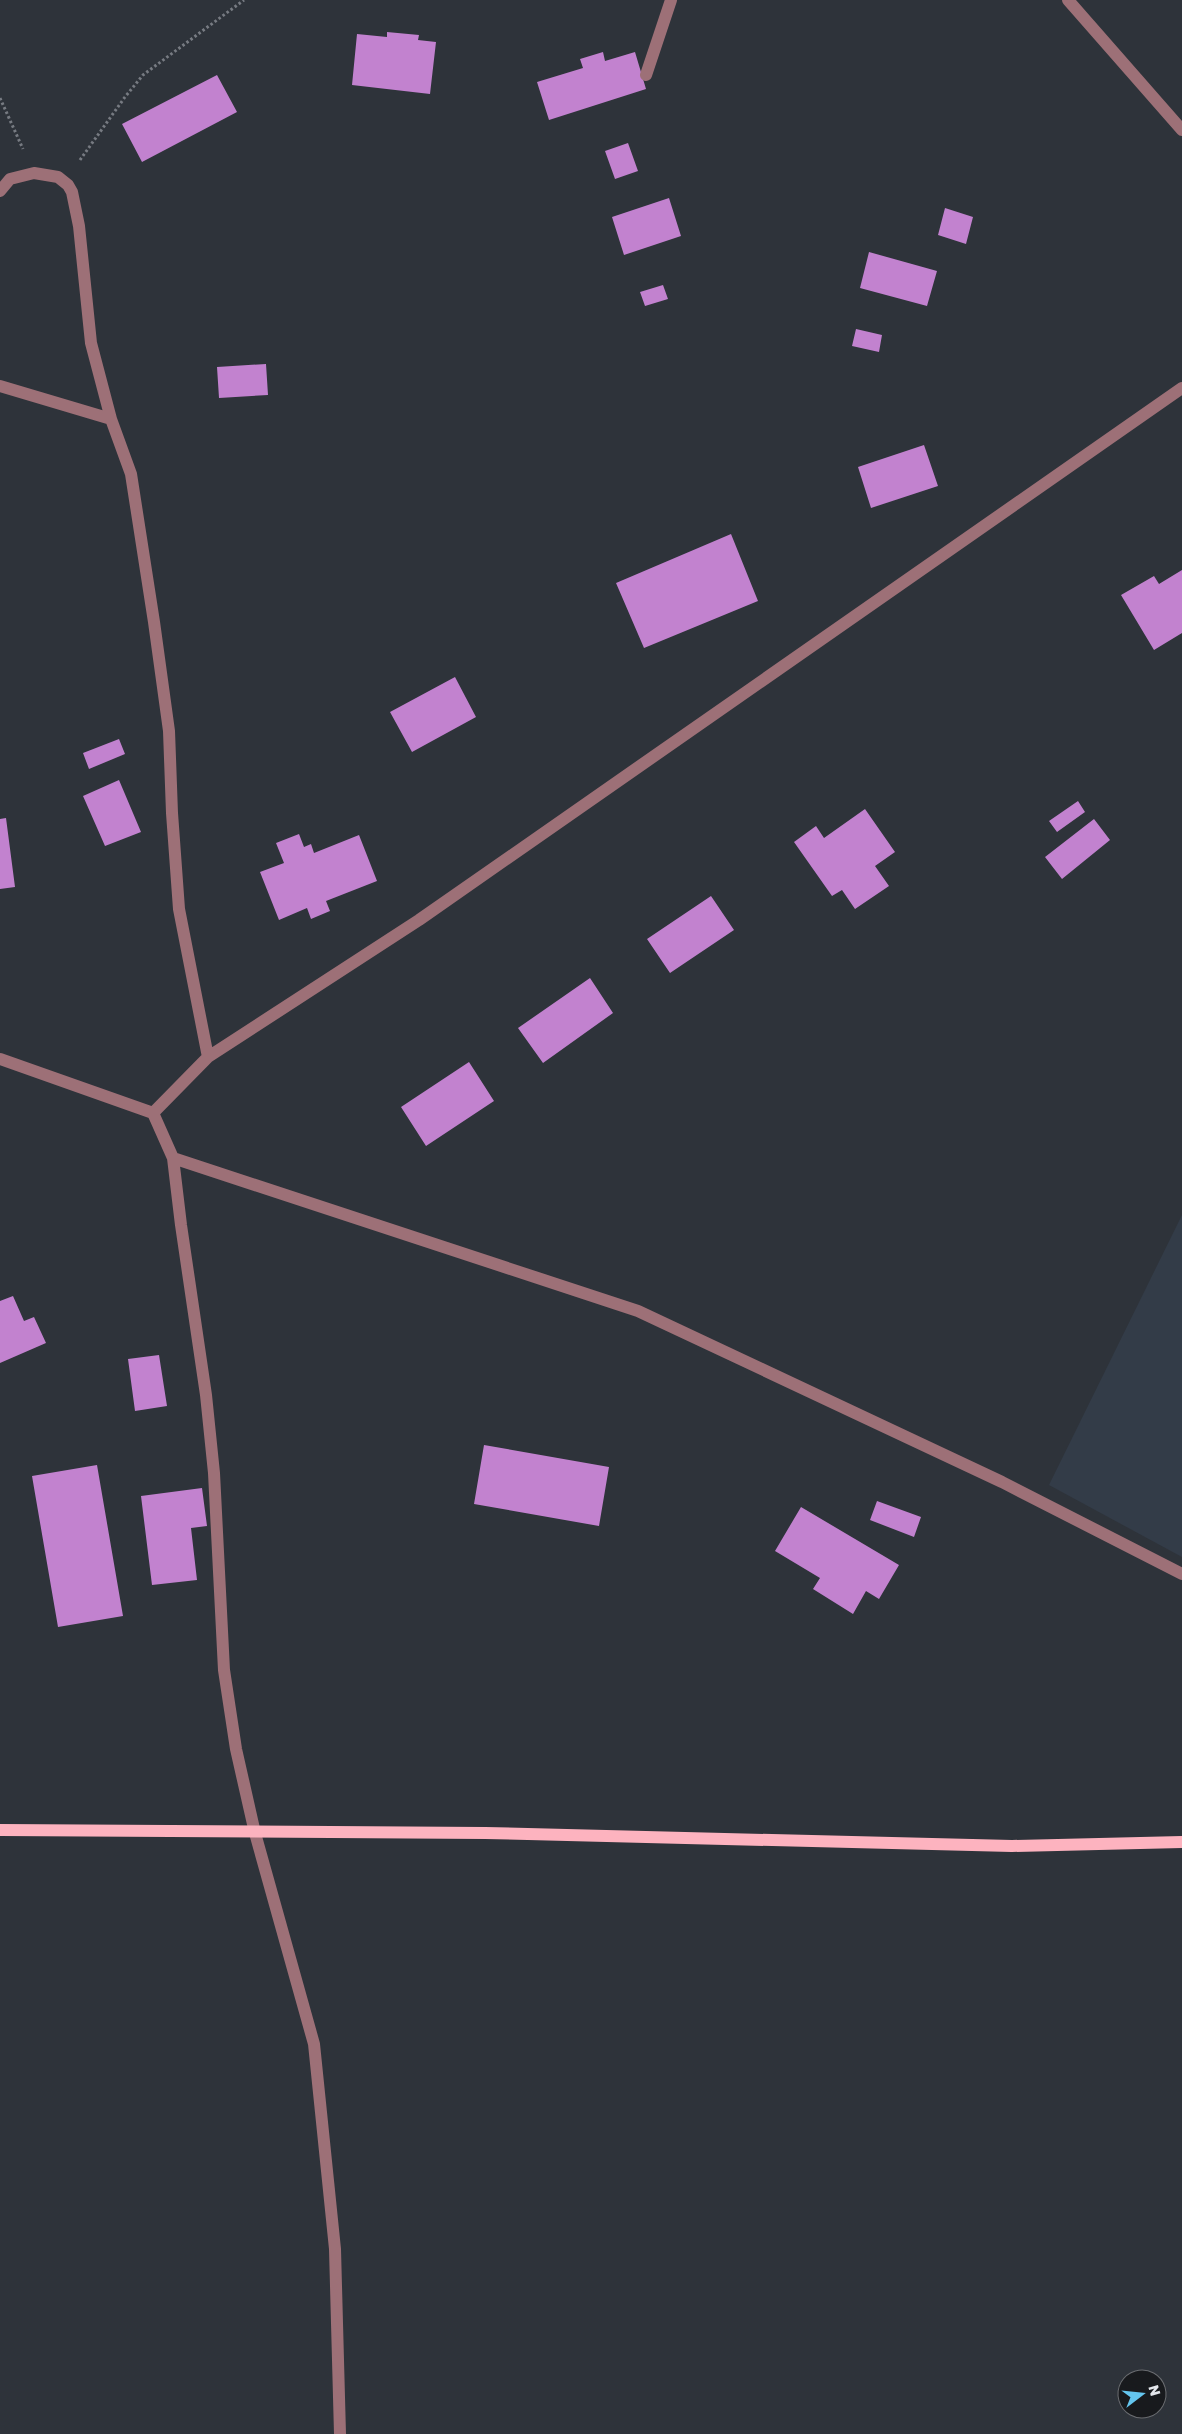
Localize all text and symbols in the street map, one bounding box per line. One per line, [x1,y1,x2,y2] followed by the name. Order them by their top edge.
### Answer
[1117,2369,1167,2419] north arrow
[1145,2383,1165,2398] text: N

